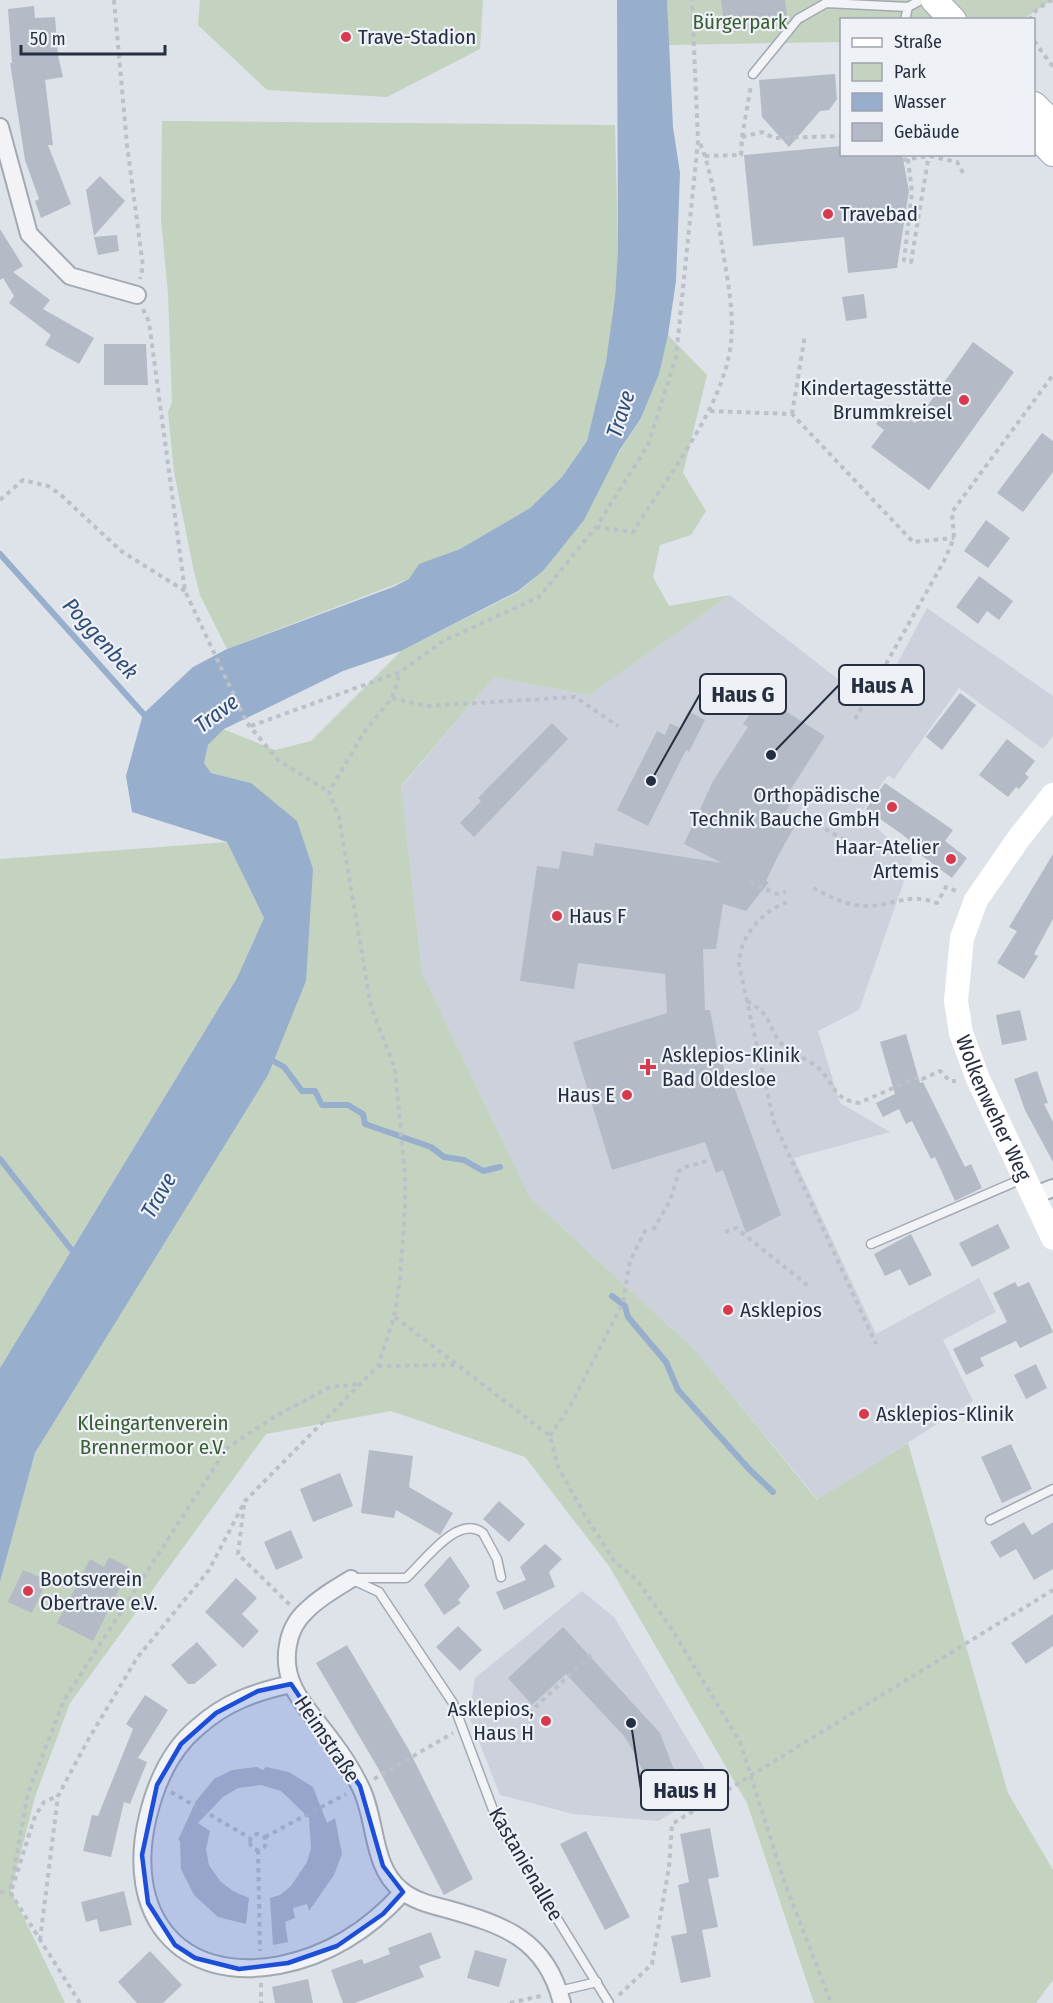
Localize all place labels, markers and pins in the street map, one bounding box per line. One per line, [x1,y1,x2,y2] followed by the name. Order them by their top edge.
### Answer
[358,24,476,50] place label: Trave-Stadion
[339,30,353,44] marker: Trave-Stadion
[840,201,918,227] place label: Travebad
[821,207,835,221] marker: Travebad
[800,375,952,425] place label: Kindertagesstätte Brummkreisel
[957,393,971,407] marker: Kindertagesstätte Brummkreisel
[839,665,924,705] callout: Haus A
[700,674,786,714] callout: Haus G
[690,782,880,832] place label: Orthopädische Technik Bauche GmbH
[885,800,899,814] marker: Orthopädische Technik Bauche GmbH
[835,834,940,884] place label: Haar-Atelier Artemis
[944,852,958,866] marker: Haar-Atelier Artemis
[569,903,626,929] place label: Haus F
[550,909,564,923] marker: Haus F
[662,1042,800,1092] place label: Asklepios-Klinik Bad Oldesloe
[639,1058,657,1076] marker: Asklepios-Klinik Bad Oldesloe
[557,1082,615,1108] place label: Haus E
[620,1088,634,1102] marker: Haus E
[740,1297,822,1323] place label: Asklepios
[721,1303,735,1317] marker: Asklepios
[876,1401,1014,1427] place label: Asklepios-Klinik
[857,1407,871,1421] marker: Asklepios-Klinik
[40,1566,158,1616] place label: Bootsverein Obertrave e.V.
[21,1584,35,1598] marker: Bootsverein Obertrave e.V.
[448,1696,534,1746] place label: Asklepios, Haus H
[539,1714,553,1728] marker: Asklepios, Haus H
[641,1770,728,1810] callout: Haus H

